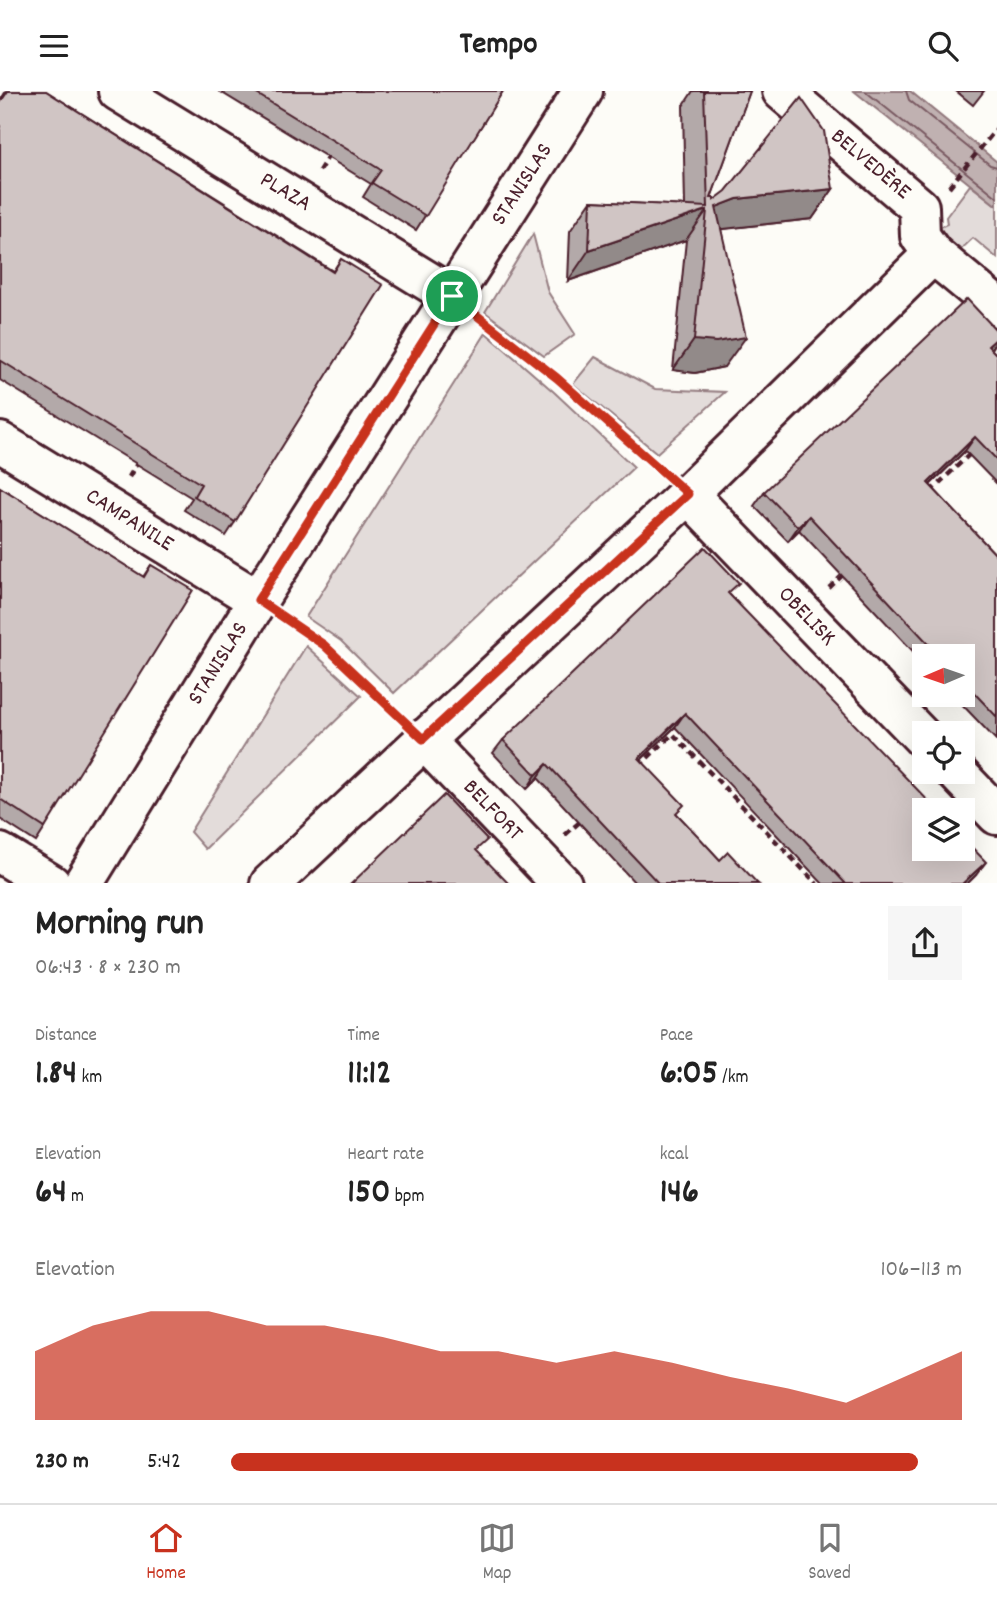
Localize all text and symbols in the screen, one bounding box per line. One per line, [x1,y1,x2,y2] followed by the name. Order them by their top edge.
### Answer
[460,23,537,69] text: Tempo
[35,27,73,65] icon: menu
[924,27,962,65] icon: search
[823,121,918,209] street label: BELVEDÈRE
[484,137,562,233] street label: STANISLAS
[253,165,317,221] street label: PLAZA
[422,266,482,326] pin
[433,277,471,315] icon: arrive
[78,481,180,561] street label: CAMPANILE
[769,580,843,654] street label: OBELISK
[180,616,258,712] street label: STANISLAS
[912,644,975,707] north arrow
[912,644,975,861] map controls
[912,721,975,784] button: locate
[454,773,530,849] street label: BELFORT
[912,798,975,861] button: layers
[35,898,204,953] text: Morning run
[888,906,962,980] button: share
[35,952,181,985] text: 06:43 · 8 × 230 m
[35,1023,97,1050] text: Distance
[347,1023,380,1050] text: Time
[660,1023,693,1050] text: Pace
[35,1050,77,1100] text: 1.84
[347,1050,391,1100] text: 11:12
[660,1050,718,1100] text: 6:05
[77,1065,102,1092] text: km
[718,1065,749,1092] text: /km
[35,1142,101,1169] text: Elevation
[347,1142,424,1169] text: Heart rate
[660,1142,689,1169] text: kcal
[35,1169,67,1219] text: 64
[347,1169,390,1219] text: 150
[660,1169,699,1219] text: 146
[67,1184,84,1211] text: m
[390,1184,425,1211] text: bpm
[35,1254,115,1287] text: Elevation
[880,1254,962,1287] text: 106–113 m
[35,1446,89,1479] text: 230 m
[147,1446,181,1479] text: 5:42
[146,1519,186,1588] tab: Home
[478,1519,516,1588] tab: Map
[808,1519,851,1588] tab: Saved

